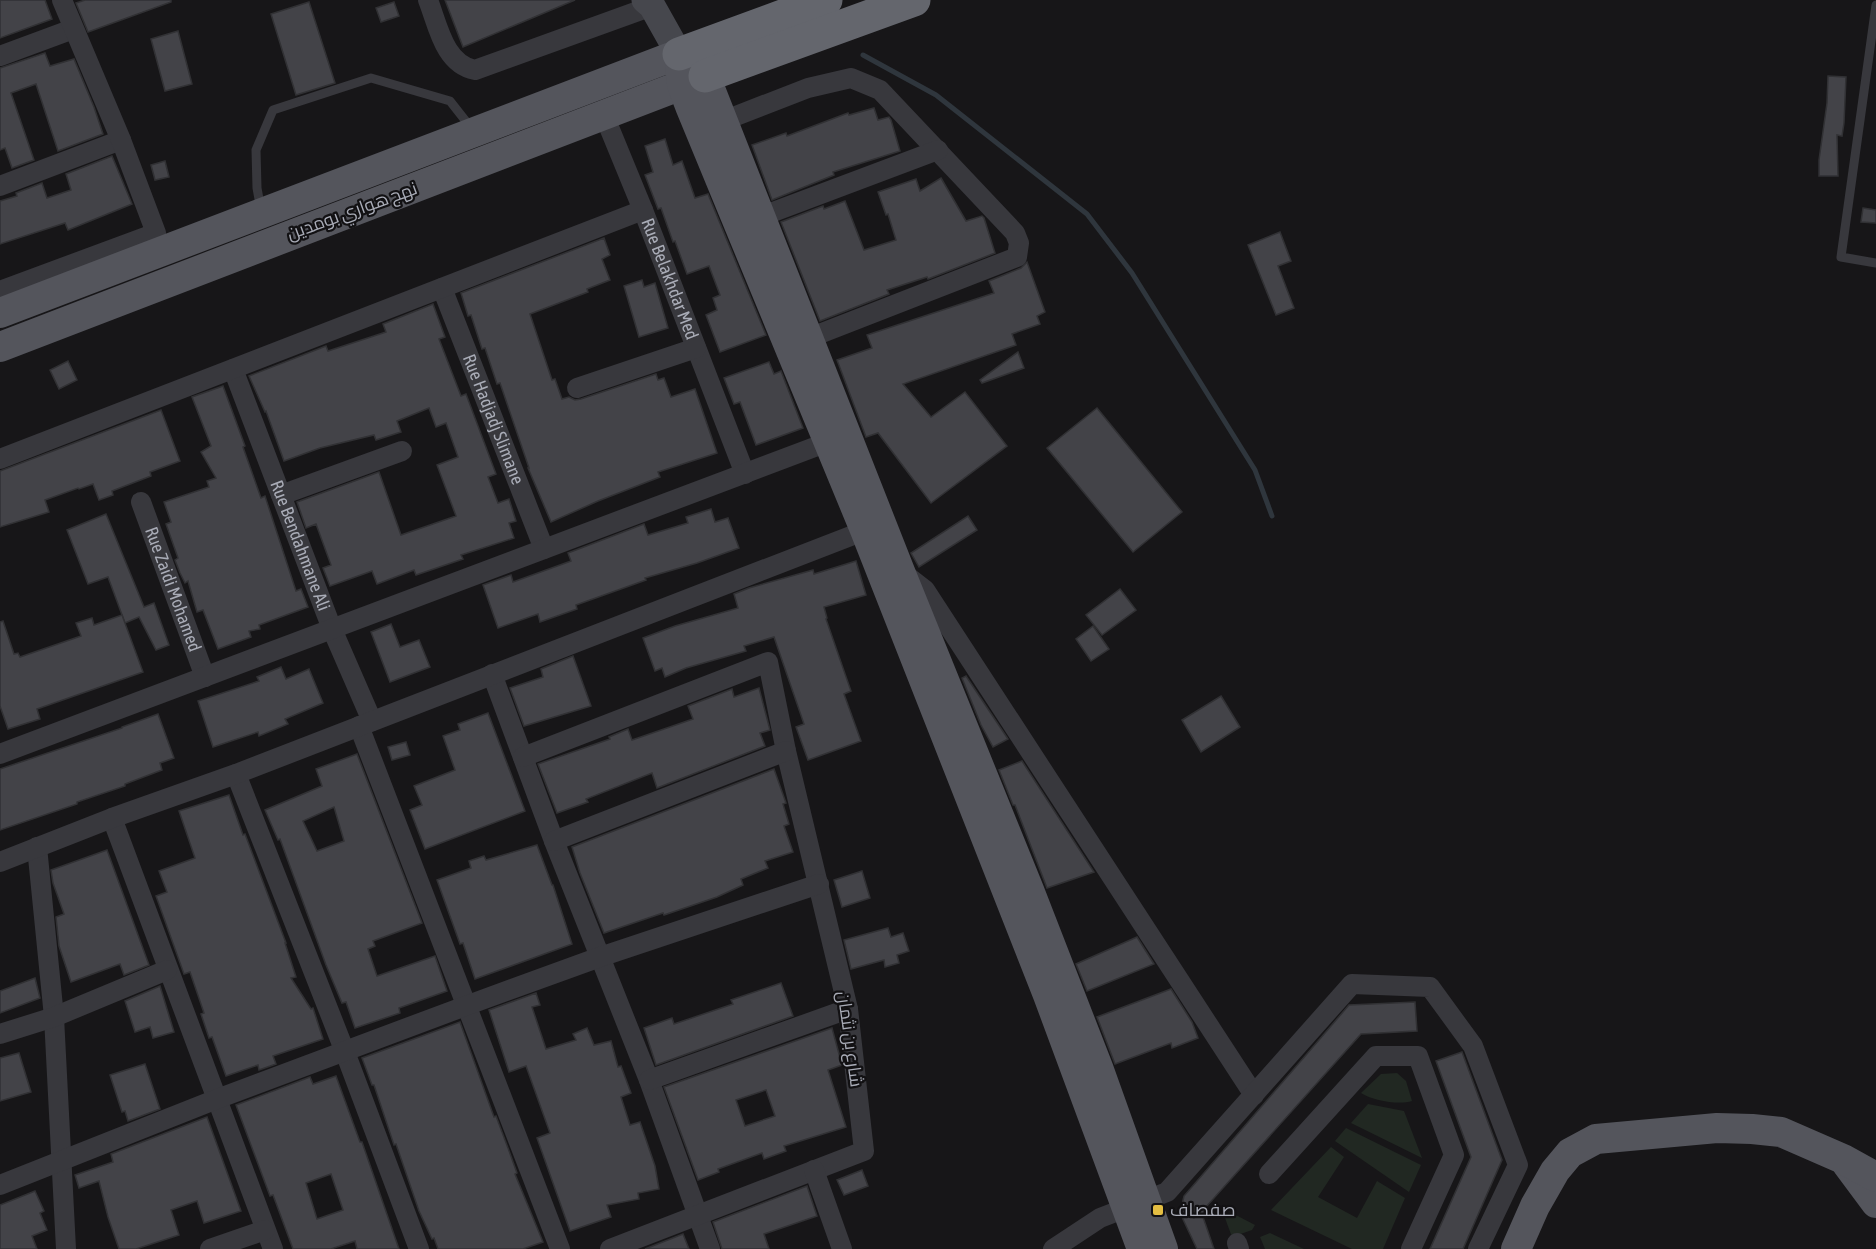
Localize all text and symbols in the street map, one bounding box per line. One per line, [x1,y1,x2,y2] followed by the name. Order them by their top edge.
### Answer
[284,177,421,248] street label: نهج هواري بومدين
[637,215,703,342] street label: Rue Belakhdar Med
[459,351,529,487] street label: Rue Hadjadj Slimane
[266,477,335,614] street label: Rue Bendahmane Ali
[141,524,206,654] street label: Rue Zaidi Mohamed
[831,990,868,1089] street label: شارع بن نثمان
[1170,1199,1236,1220] place label: صفصاف
[1151,1203,1165,1217] marker: صفصاف

